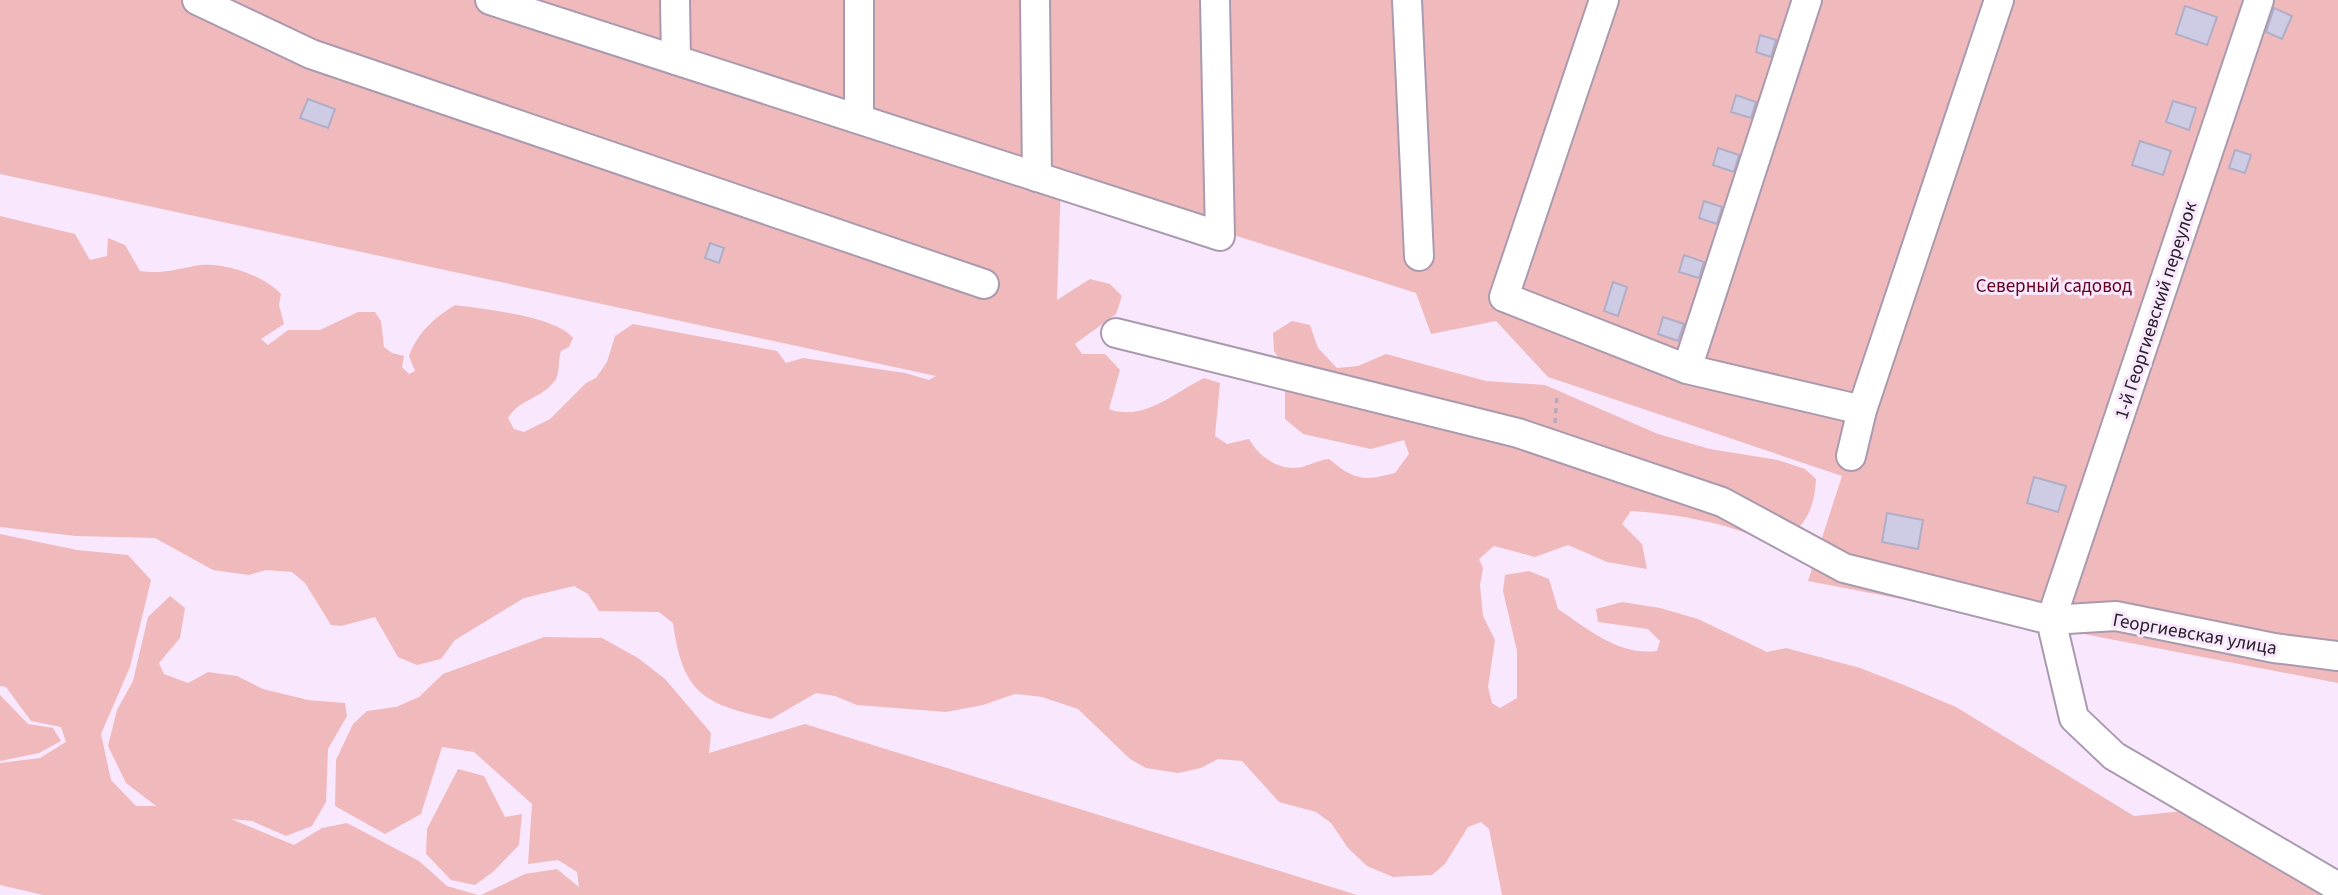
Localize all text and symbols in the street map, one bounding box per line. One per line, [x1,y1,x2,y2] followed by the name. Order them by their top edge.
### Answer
[2108,198,2205,423] street label: 1-й Георгиевский переулок
[1976,273,2132,300] park label: Северный садовод
[2111,607,2279,662] street label: Георгиевская улица

